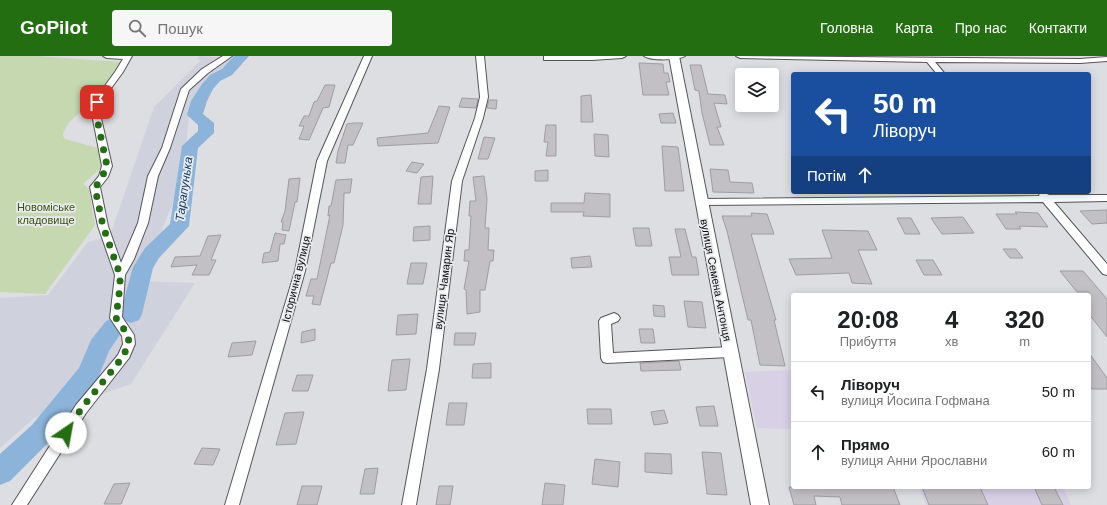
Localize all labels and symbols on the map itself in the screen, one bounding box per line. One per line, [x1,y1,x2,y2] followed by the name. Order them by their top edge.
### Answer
[80,85,114,119] pin
[173,156,195,222] water label: Тарапунька
[17,201,75,226] park label: Новоміське кладовище
[698,218,734,342] street label: вулиця Семена Антонця
[432,228,456,330] street label: вулиця Чамарин Яр
[279,235,313,323] street label: Історична вулиця
[45,412,87,454] position arrow

